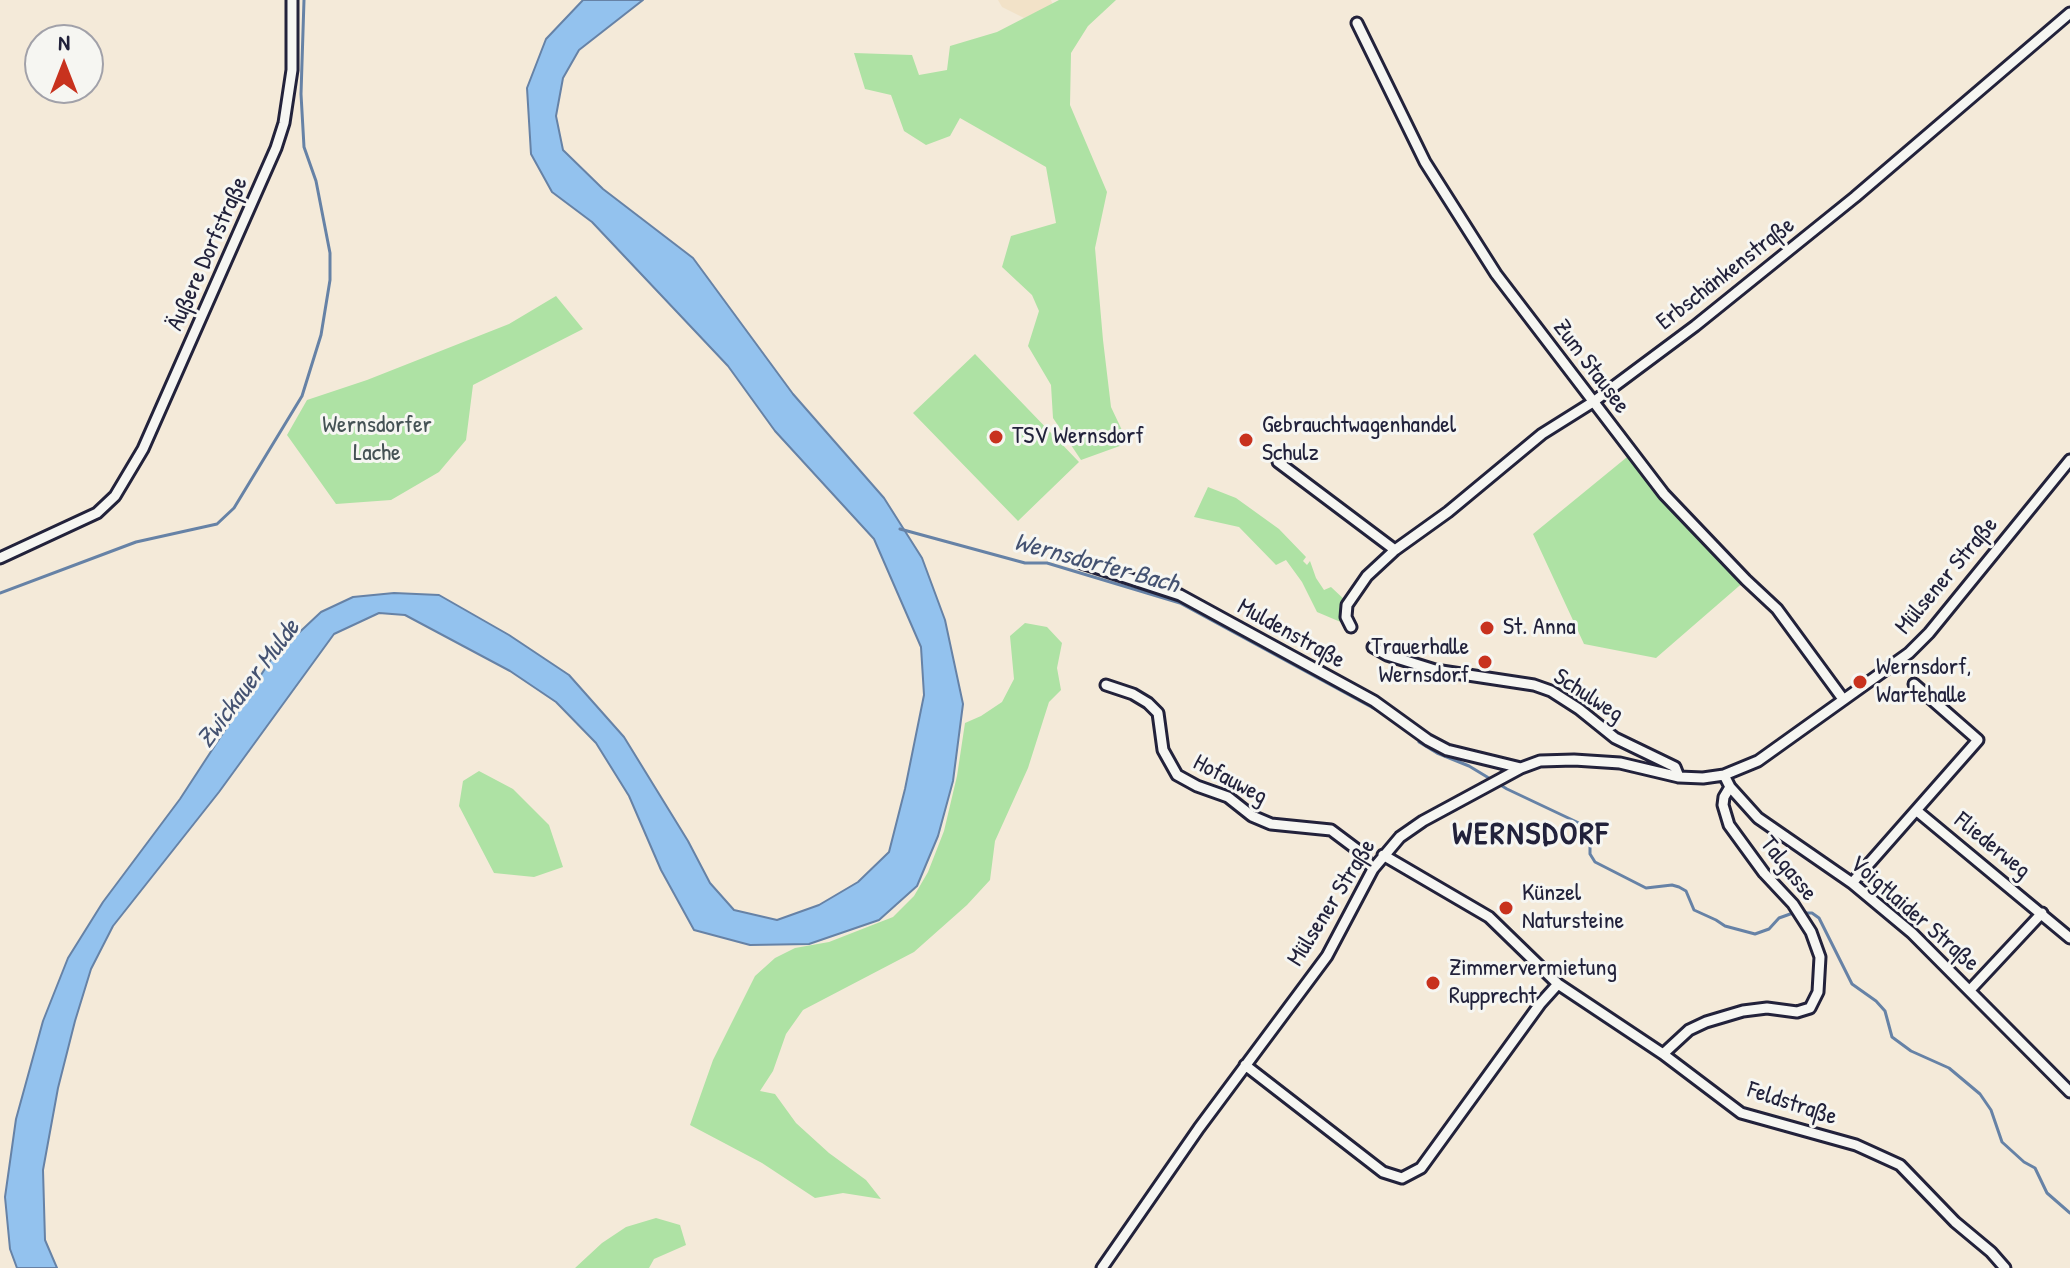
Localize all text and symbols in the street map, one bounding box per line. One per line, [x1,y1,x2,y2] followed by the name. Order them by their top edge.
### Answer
[24,24,104,104] north arrow
[58,27,70,57] text: N
[161,173,255,335] street label: Äußere Dorfstraße
[1651,211,1801,337] street label: Erbschänkenstraße
[1546,314,1636,420] street label: Zum Stausee
[322,412,432,468] park label: Wernsdorfer Lache
[1262,412,1456,468] place label: Gebrauchtwagenhandel Schulz
[1012,423,1144,451] place label: TSV Wernsdorf
[987,428,1005,446] marker: TSV Wernsdorf
[1237,431,1255,449] marker: Gebrauchtwagenhandel Schulz
[1890,511,2004,641] street label: Mülsener Straße
[1010,527,1182,601] water label: Wernsdorfer Bach
[1232,593,1350,675] street label: Muldenstraße
[191,614,307,754] water label: Zwickauer Mulde
[1503,614,1576,642] place label: St. Anna
[1478,619,1496,637] marker: St. Anna
[1371,634,1469,690] place label: Trauerhalle Wernsdorf
[1476,653,1494,671] marker: Trauerhalle Wernsdorf
[1876,654,1971,710] place label: Wernsdorf, Wartehalle
[1548,663,1628,729] street label: Schulweg
[1851,673,1869,691] marker: Wernsdorf, Wartehalle
[1188,749,1272,811] street label: Hofauweg
[1948,807,2036,885] street label: Fliederweg
[1452,816,1610,854] district label: WERNSDORF
[1753,831,1823,907] street label: Talgasse
[1282,834,1382,972] street label: Mülsener Straße
[1843,850,1985,978] street label: Voigtlaider Straße
[1522,880,1624,936] place label: Künzel Natursteine
[1497,899,1515,917] marker: Künzel Natursteine
[1449,955,1617,1011] place label: Zimmervermietung Rupprecht
[1424,974,1442,992] marker: Zimmervermietung Rupprecht
[1743,1076,1841,1132] street label: Feldstraße

